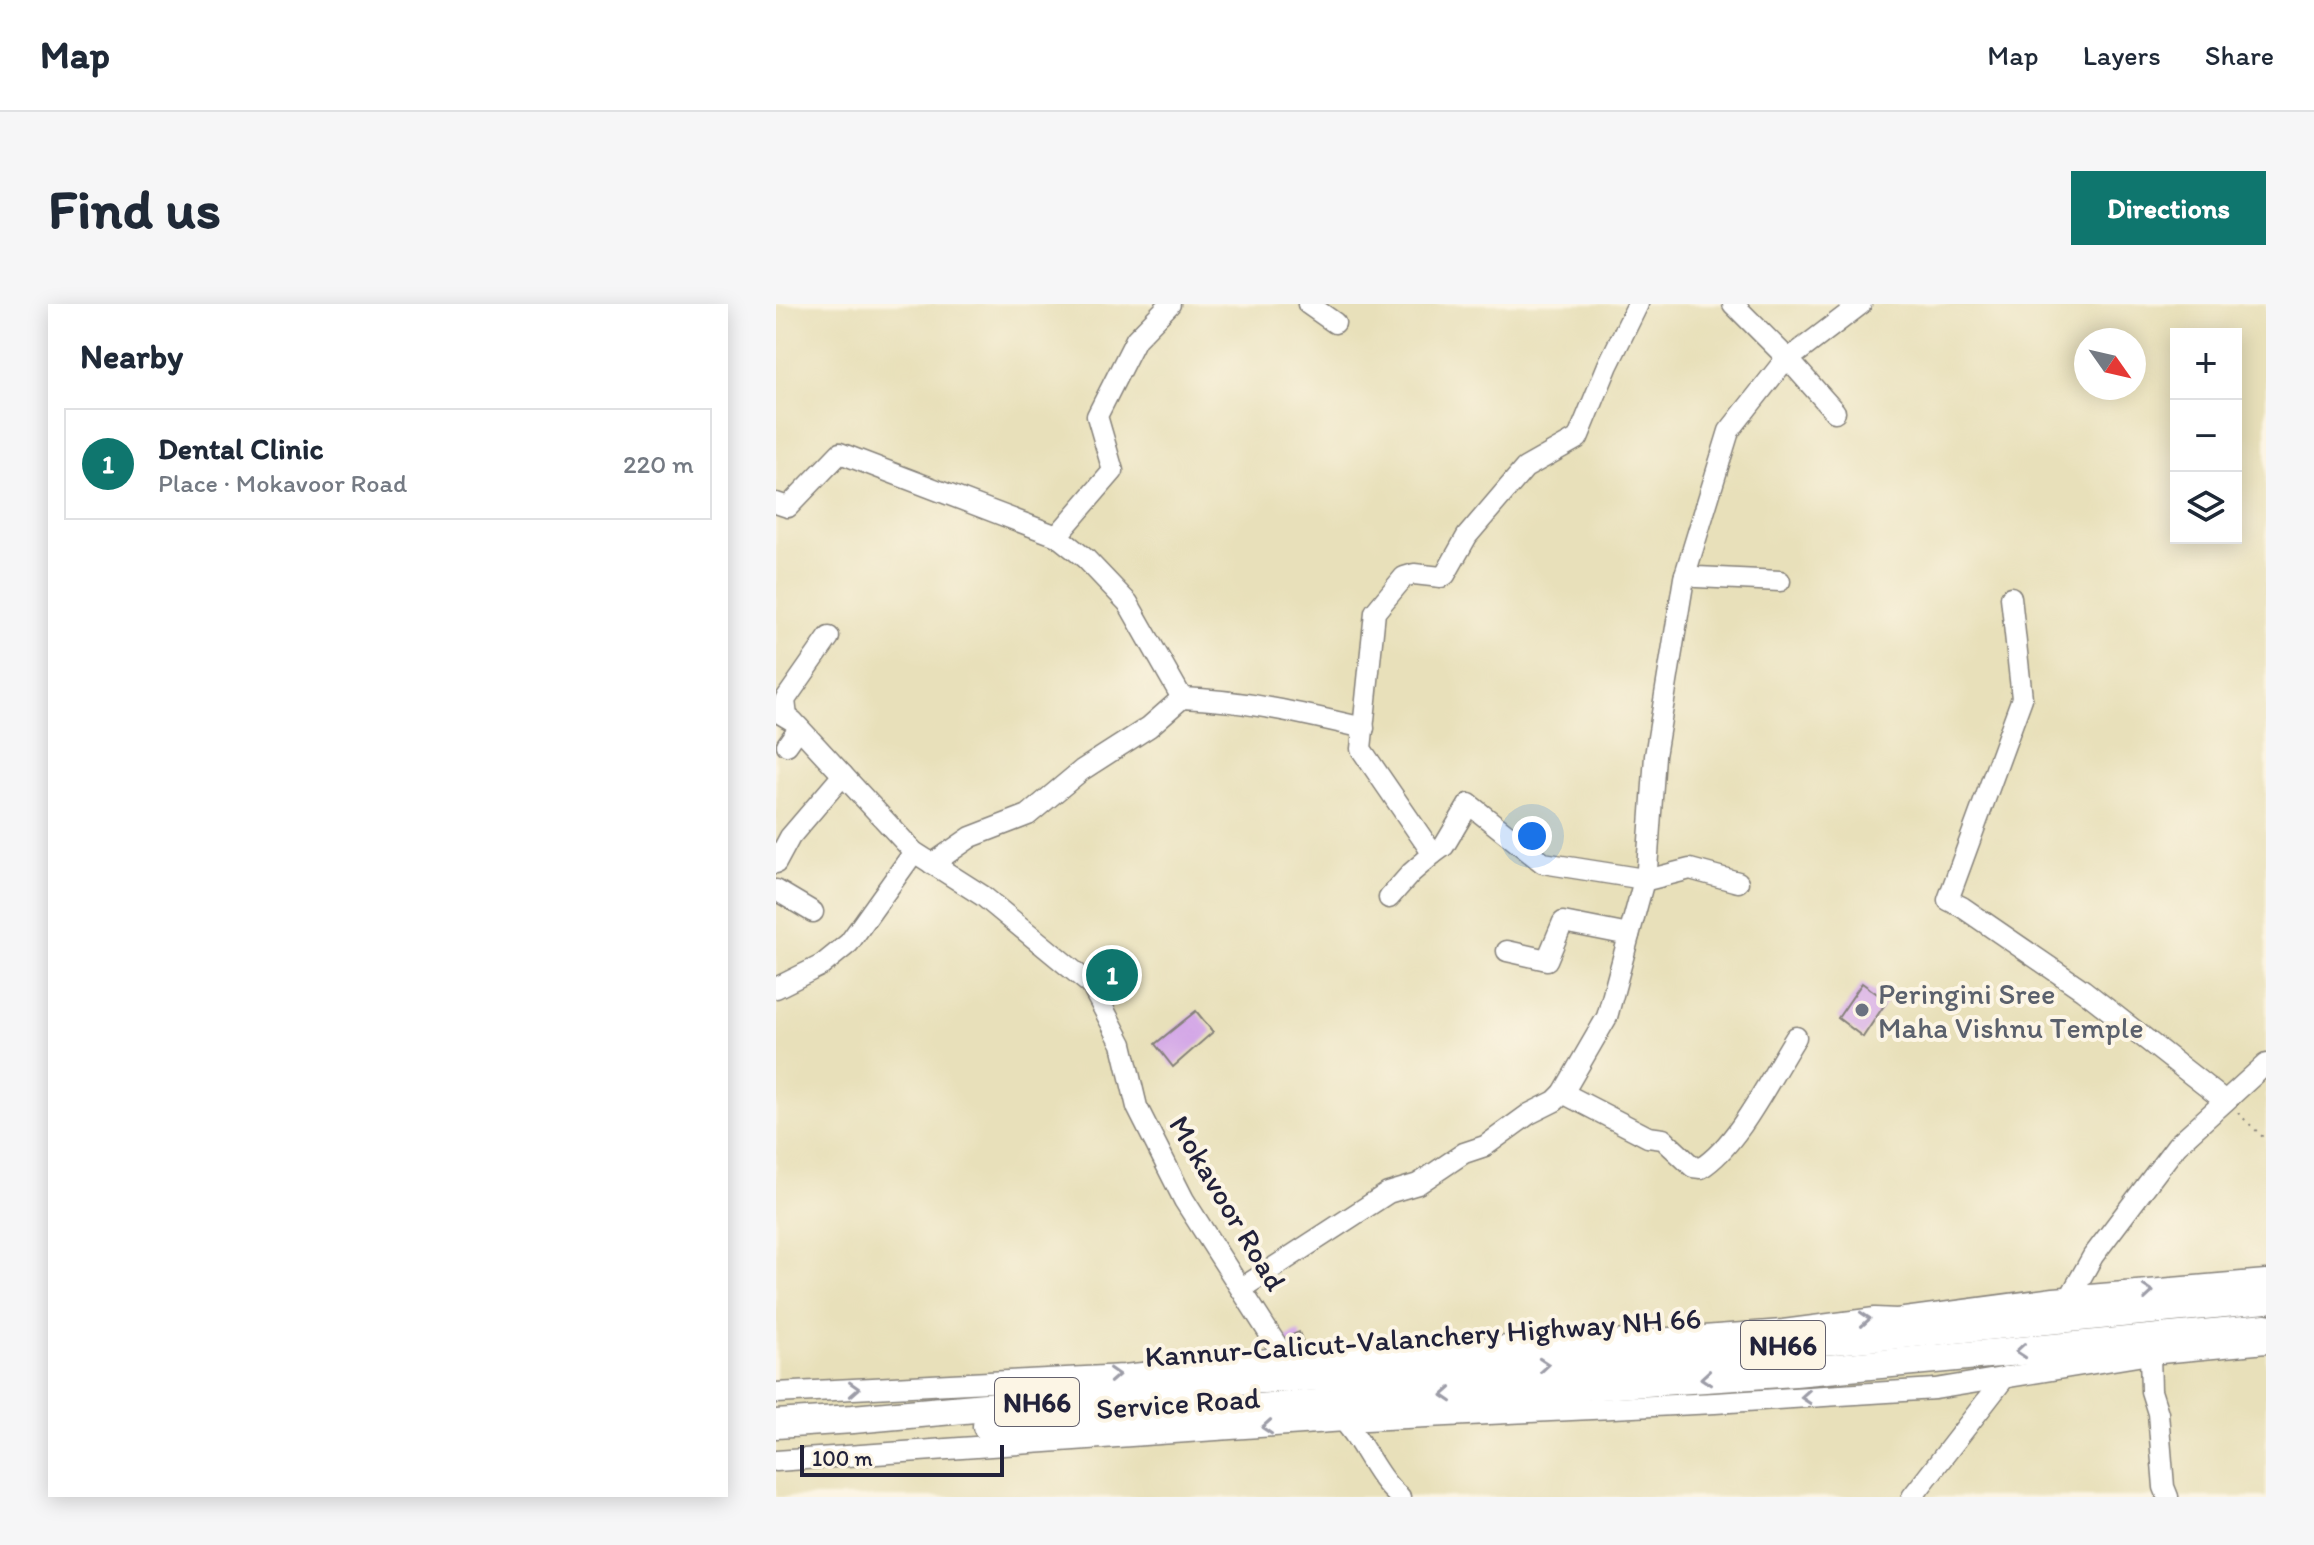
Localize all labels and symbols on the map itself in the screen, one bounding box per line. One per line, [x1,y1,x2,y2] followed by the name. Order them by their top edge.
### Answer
[2074,328,2146,400] north arrow
[1512,816,1552,856] your location
[1086,945,1138,1005] pin: 1
[1878,975,2144,1046] place label: Peringini Sree Maha Vishnu Temple
[1853,1001,1871,1019] marker: Peringini Sree Maha Vishnu Temple
[1161,1109,1295,1298] street label: Mokavoor Road
[2142,1283,2155,1300] one-way arrow
[1144,1299,1702,1375] street label: Kannur-Calicut-Valanchery Highway NH 66
[1859,1311,1872,1328] one-way arrow
[1741,1321,1825,1369] road number: NH66
[2014,1342,2027,1359] one-way arrow
[1538,1357,1551,1374] one-way arrow
[1108,1367,1121,1384] one-way arrow
[1699,1369,1712,1386] one-way arrow
[995,1378,1079,1426] road number: NH66
[1095,1379,1262,1427] street label: Service Road
[848,1380,861,1397] one-way arrow
[1440,1386,1453,1403] one-way arrow
[1799,1388,1812,1405] one-way arrow
[1260,1418,1273,1435] one-way arrow
[800,1441,1004,1477] scale bar

